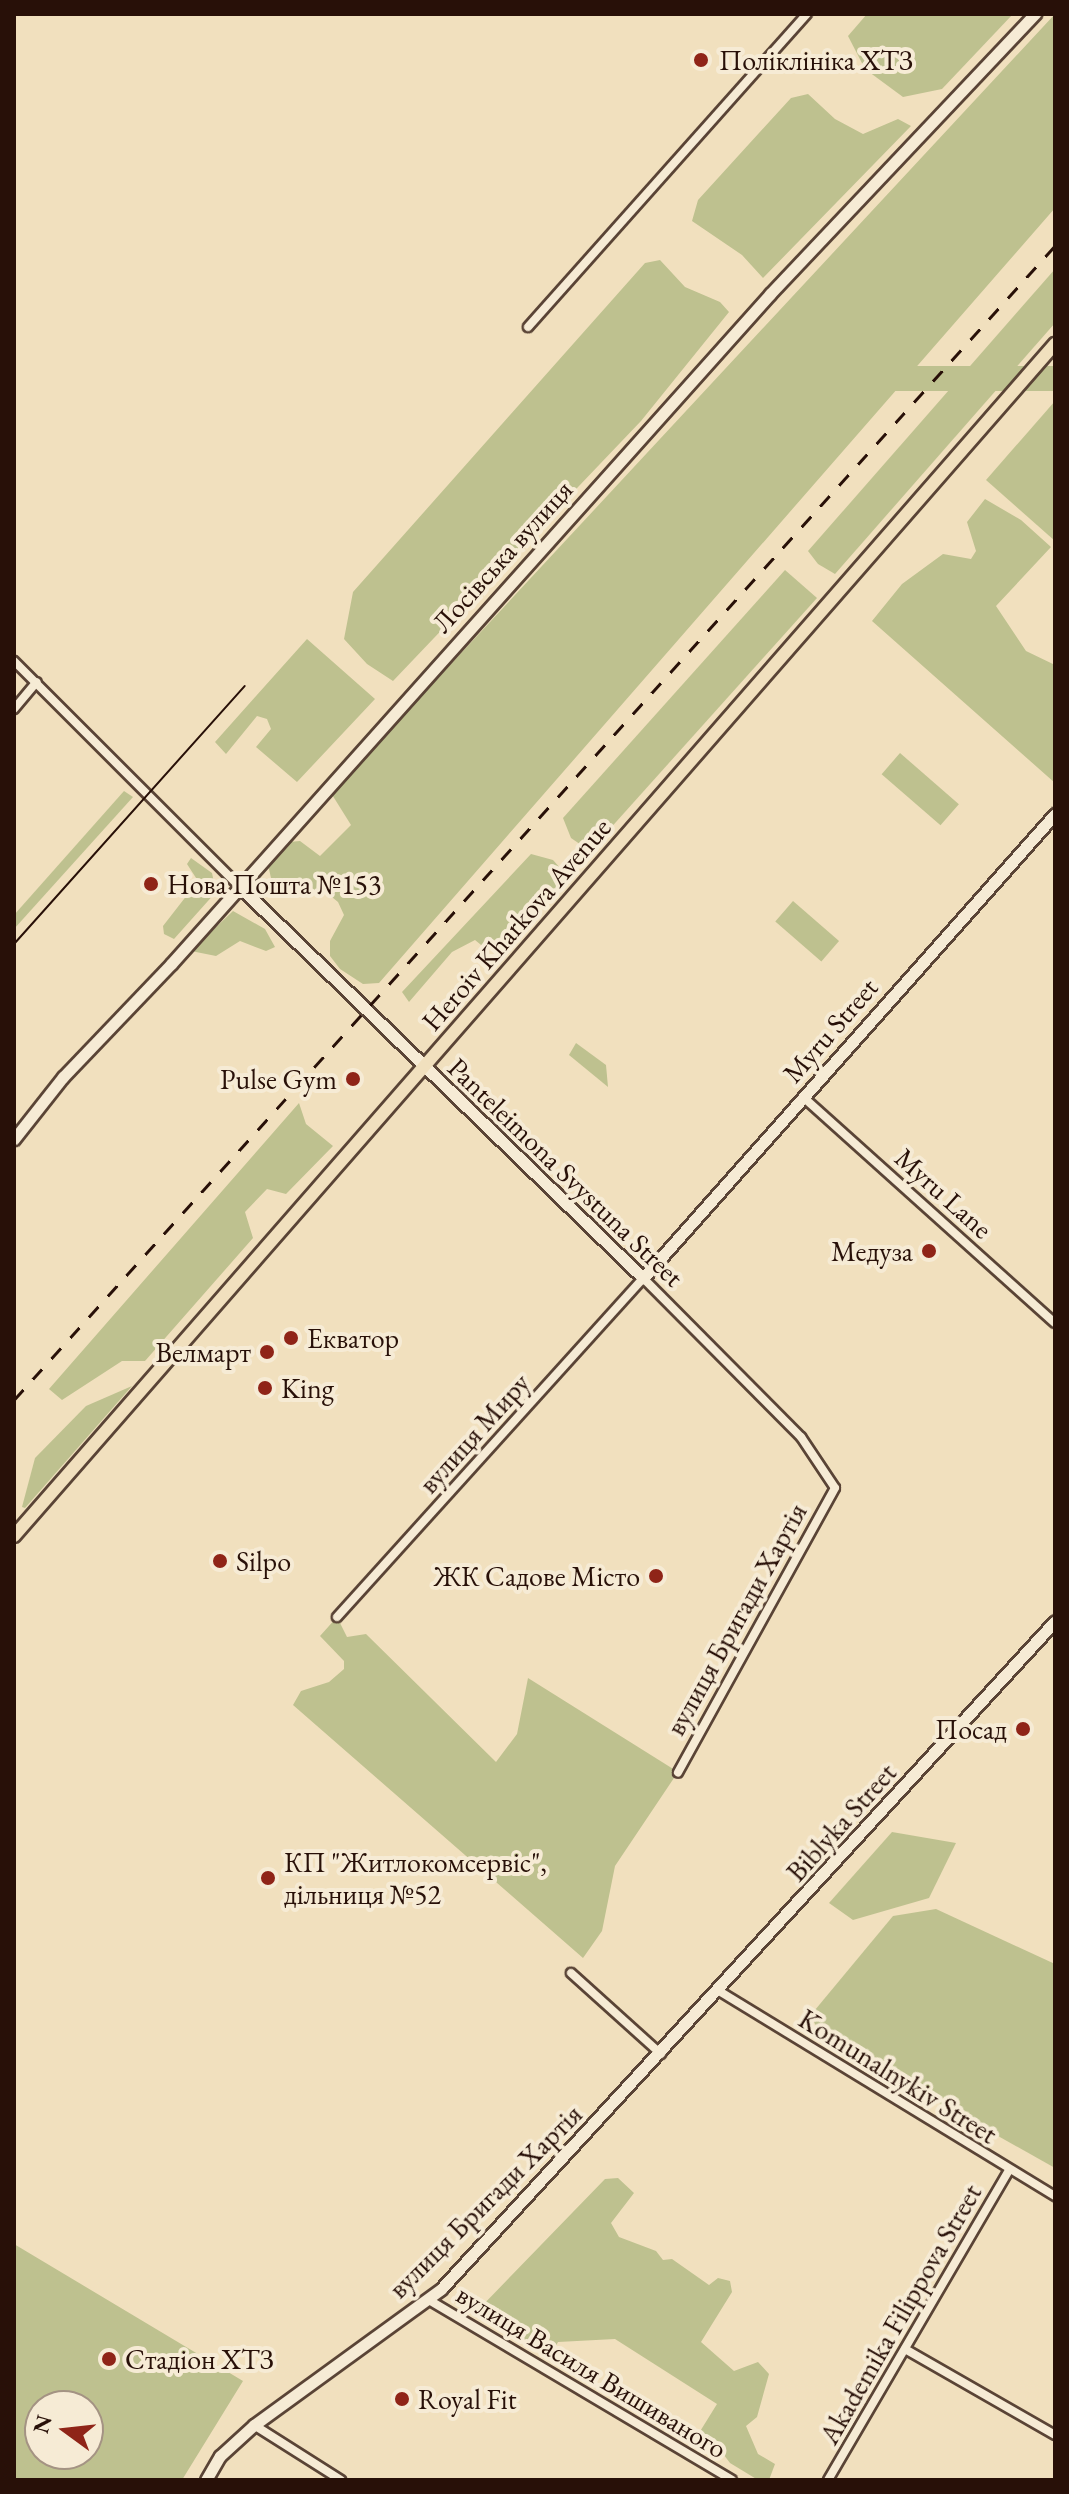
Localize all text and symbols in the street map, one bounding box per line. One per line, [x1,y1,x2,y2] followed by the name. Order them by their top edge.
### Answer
[719,43,913,77] place label: Поліклініка ХТЗ
[690,49,712,71] marker: Поліклініка ХТЗ
[425,473,579,639] street label: Лосівська вулиця
[414,811,618,1037] street label: Heroiv Kharkova Avenue
[167,867,381,901] place label: Нова Пошта №153
[142,875,160,893] marker: Нова Пошта №153
[775,971,885,1089] street label: Myru Street
[441,1051,691,1293] street label: Panteleimona Svystuna Street
[220,1062,337,1096] place label: Pulse Gym
[344,1070,362,1088] marker: Pulse Gym
[888,1141,1000,1245] street label: Myru Lane
[831,1234,913,1268] place label: Медуза
[920,1242,938,1260] marker: Медуза
[307,1321,399,1355] place label: Екватор
[282,1329,300,1347] marker: Екватор
[155,1335,251,1369] place label: Велмарт
[258,1343,276,1361] marker: Велмарт
[411,1366,537,1500] street label: вулиця Миру
[281,1371,334,1405] place label: King
[256,1379,274,1397] marker: King
[658,1497,814,1741] street label: вулиця Бригади Хартія
[236,1544,291,1578] place label: Silpo
[211,1552,229,1570] marker: Silpo
[434,1559,640,1593] place label: ЖК Садове Місто
[647,1567,665,1585] marker: ЖК Садове Місто
[935,1712,1007,1746] place label: Посад
[1014,1720,1032,1738] marker: Посад
[779,1756,903,1888] street label: Biblyka Street
[284,1845,547,1911] place label: КП "Житлокомсервіс", дільниця №52
[259,1869,277,1887] marker: КП "Житлокомсервіс", дільниця №52
[793,2001,1003,2151] street label: Komunalnykiv Street
[381,2097,589,2305] street label: вулиця Бригади Хартія
[812,2178,988,2450] street label: Akademika Filippova Street
[451,2277,733,2465] street label: вулиця Василя Вишиваного
[125,2342,274,2376] place label: Стадіон ХТЗ
[100,2350,118,2368] marker: Стадіон ХТЗ
[418,2382,516,2416] place label: Royal Fit
[24,2390,104,2470] north arrow
[393,2390,411,2408] marker: Royal Fit
[26,2412,59,2437] text: N

